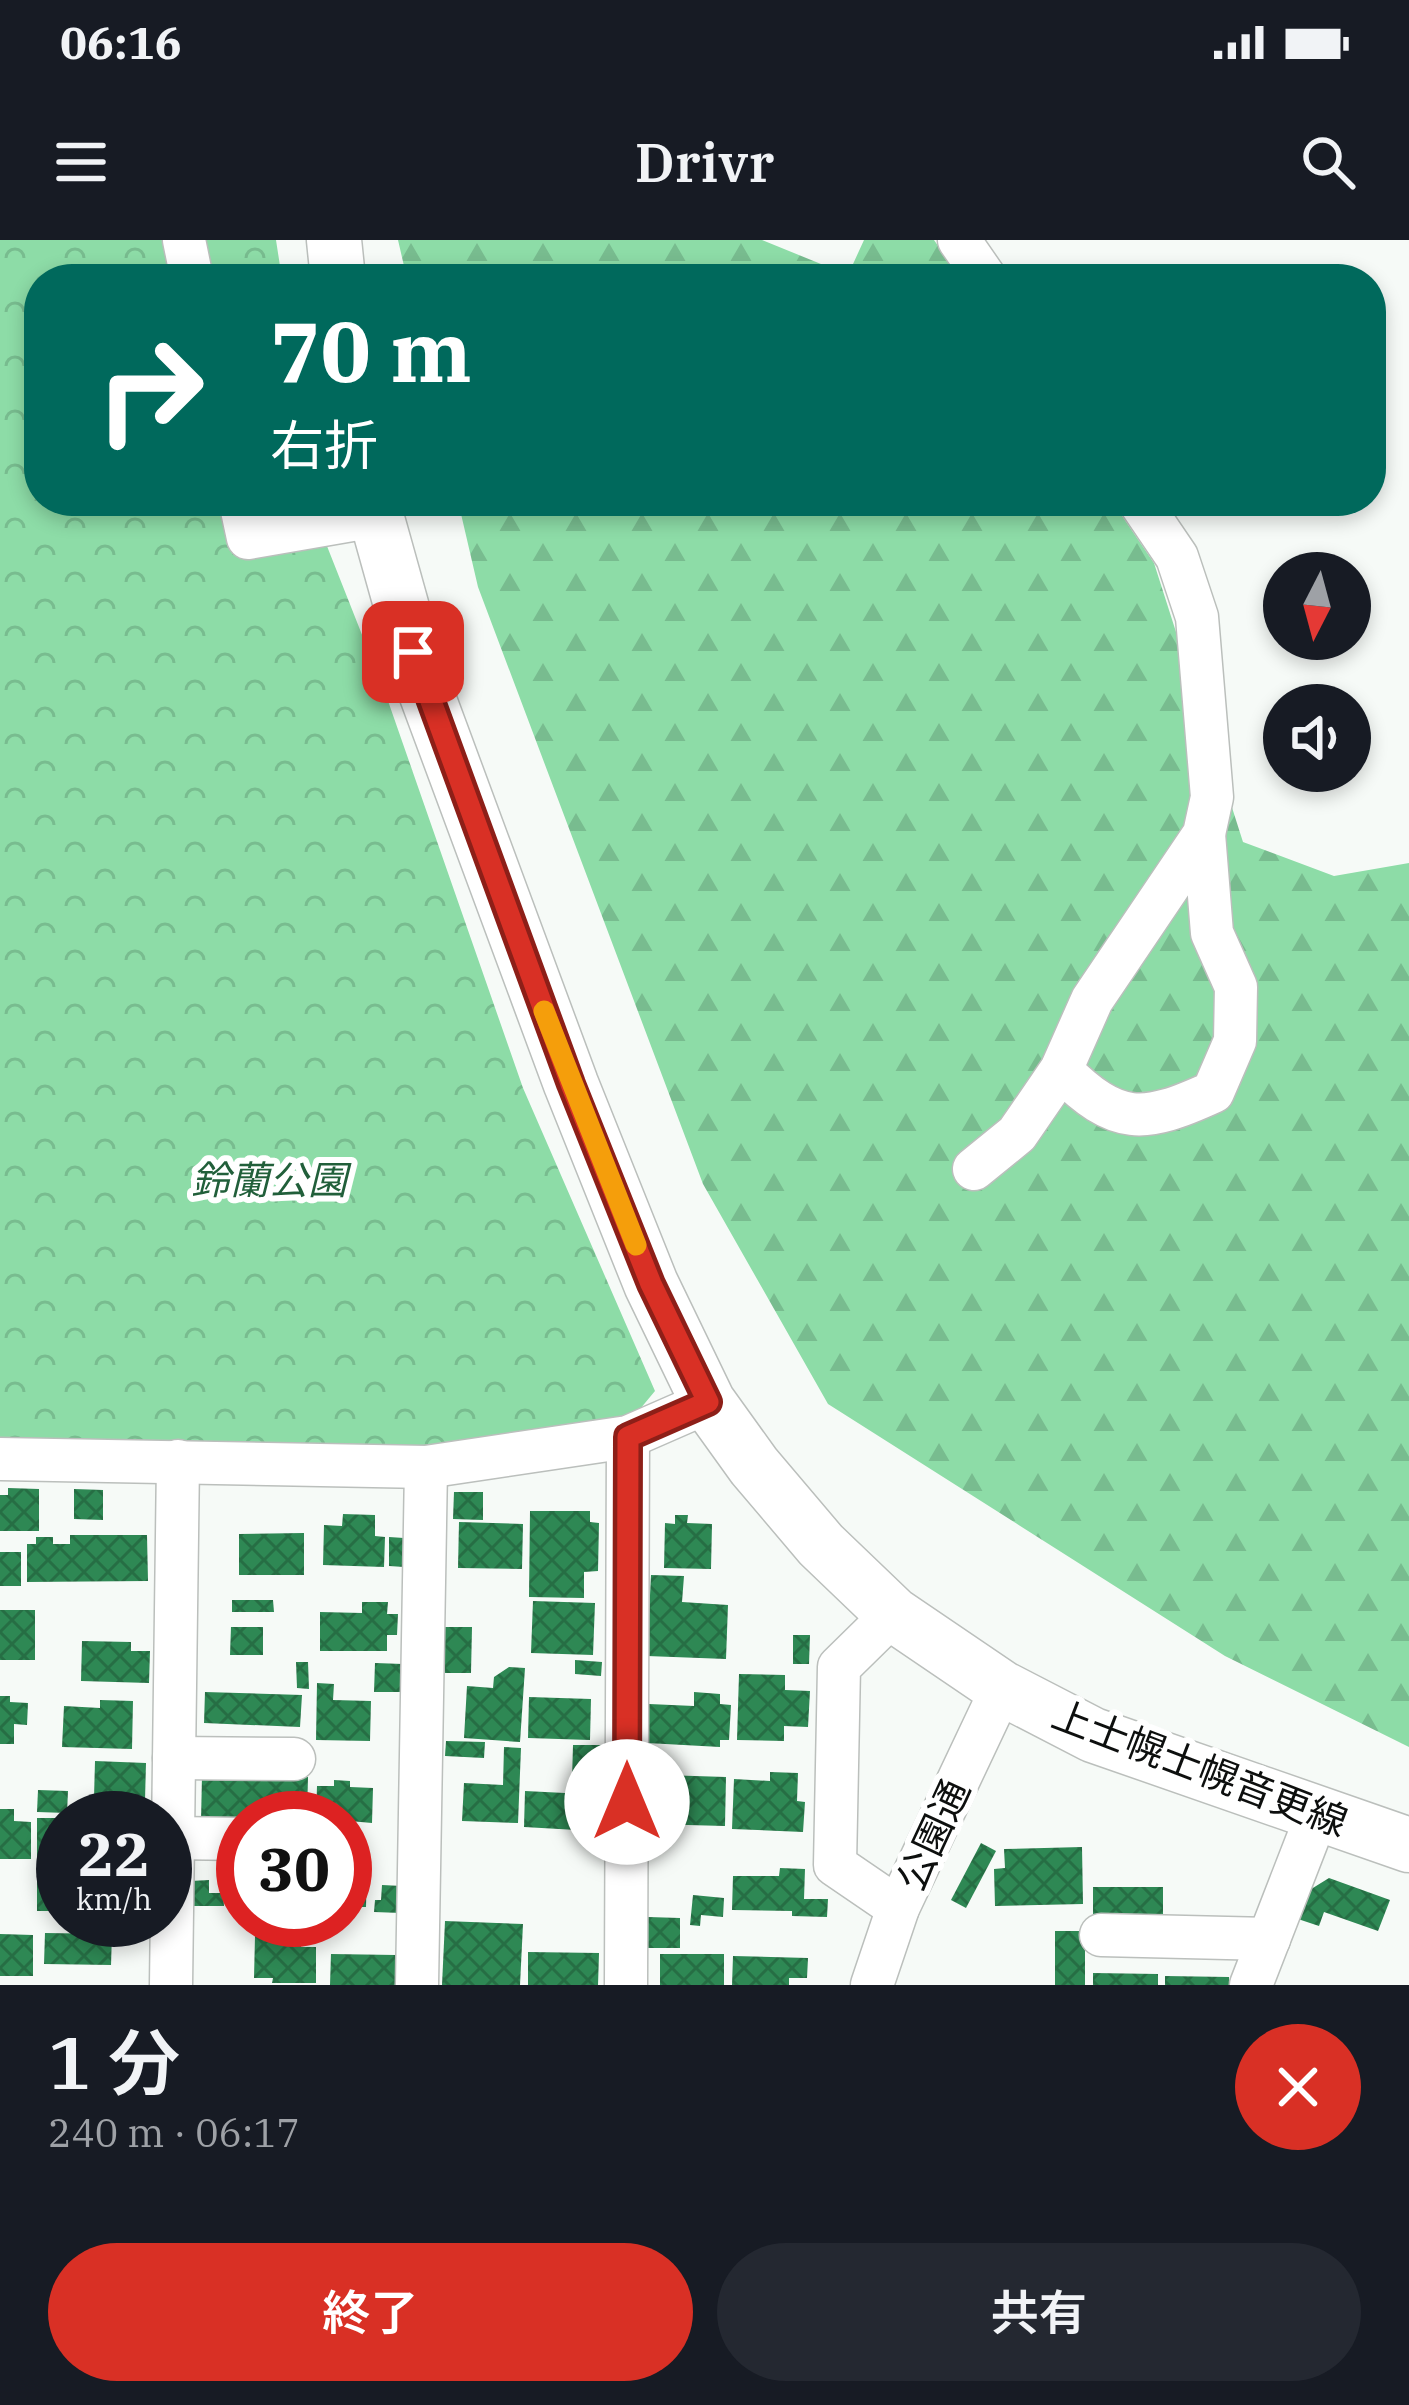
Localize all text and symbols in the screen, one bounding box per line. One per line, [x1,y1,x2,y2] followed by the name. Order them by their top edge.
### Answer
[60,13,182,71] text: 06:16
[635,127,774,197] text: Drivr
[48,129,114,195] icon: menu
[1295,129,1361,195] icon: search
[270,296,472,405] text: 70 m
[72,312,228,468] icon: right
[270,410,378,480] text: 右折
[1263,552,1371,660] north arrow
[1263,552,1371,792] map controls
[362,601,464,703] pin
[380,619,446,685] icon: arrive
[1263,684,1371,792] button: sound
[191,1154,352,1205] park label: 鈴蘭公園
[1045,1688,1355,1847] street label: 上士幌士幌音更線
[564,1739,690,1865] position arrow
[885,1771,980,1899] street label: 公園通
[216,1791,372,1947] speed limit sign: 30
[78,1814,150,1893] text: 22
[76,1879,152,1918] text: km/h
[48,2015,180,2109] text: 1 分
[1235,2024,1361,2150] button: close
[48,2107,300,2158] text: 240 m · 06:17
[48,2243,693,2381] button: 終了
[717,2243,1361,2381] button: 共有

